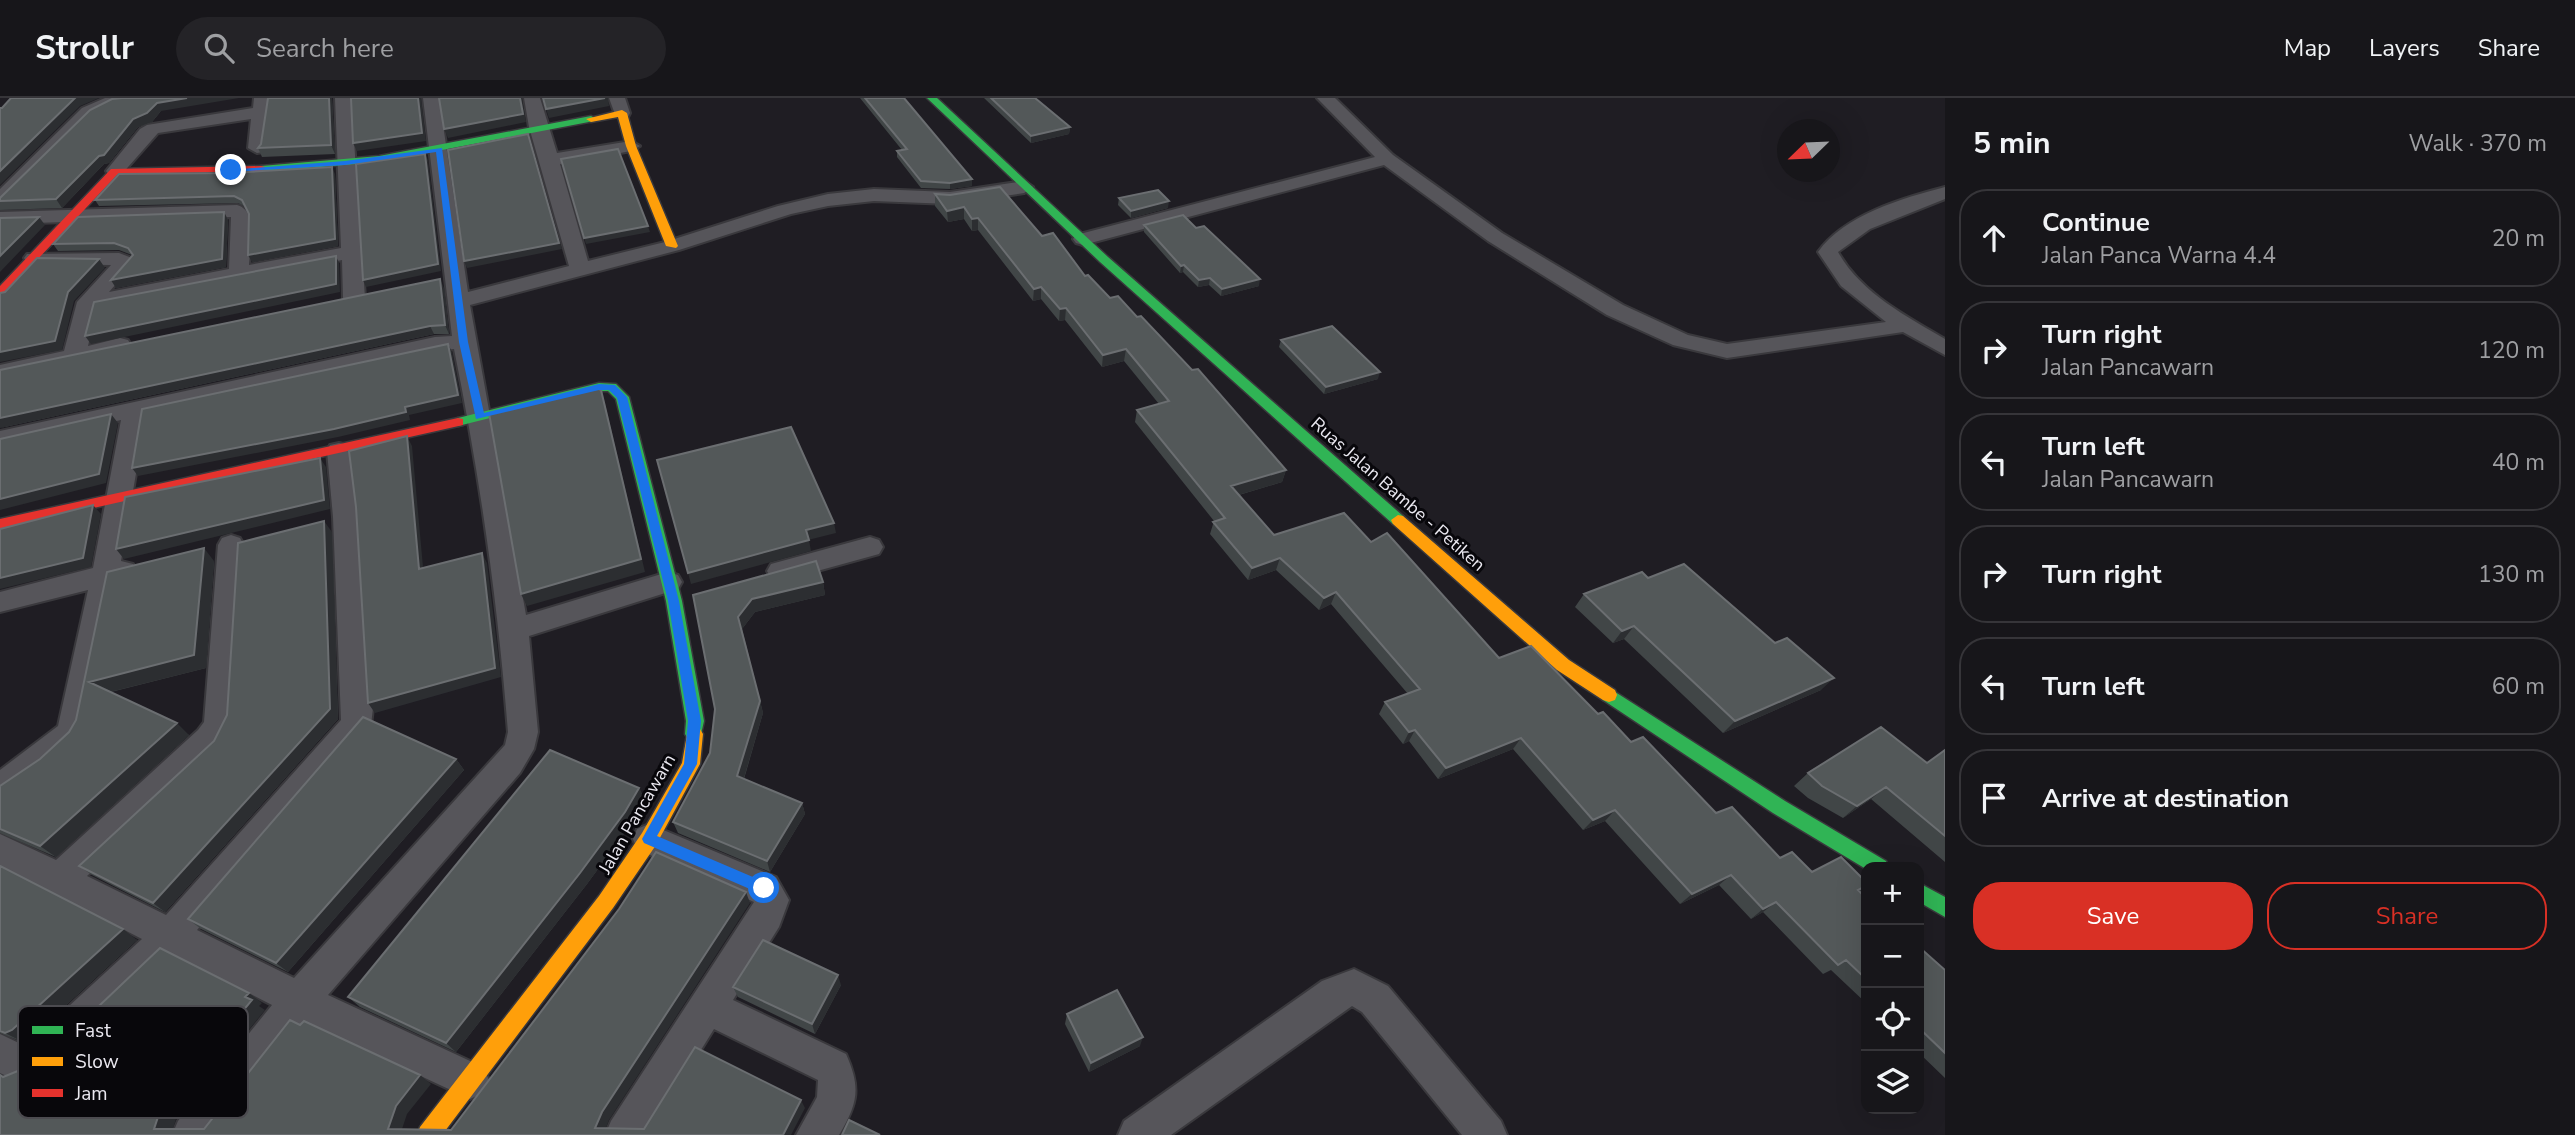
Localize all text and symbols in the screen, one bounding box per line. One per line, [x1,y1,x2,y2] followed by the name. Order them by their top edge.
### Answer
[176,17,666,80] search box
[35,26,134,71] text: Strollr
[200,29,238,67] icon: search
[256,31,394,66] text: Search here
[2284,32,2331,64] text: Map
[2369,32,2440,64] text: Layers
[2478,32,2540,64] text: Share
[1777,119,1840,182] north arrow
[1973,123,2051,164] text: 5 min
[2408,128,2547,159] text: Walk · 370 m
[215,154,246,185] route end
[2042,205,2150,240] text: Continue
[1975,219,2013,257] icon: ahead
[2492,223,2545,254] text: 20 m
[2042,240,2276,271] text: Jalan Panca Warna 4.4
[2042,317,2161,352] text: Turn right
[1975,331,2013,369] icon: right
[2478,335,2545,366] text: 120 m
[2042,352,2214,383] text: Jalan Pancawarn
[1306,412,1490,576] street label: Ruas Jalan Bambe - Petiken
[2042,429,2145,464] text: Turn left
[1975,443,2013,481] icon: left
[2492,447,2545,478] text: 40 m
[2042,464,2214,495] text: Jalan Pancawarn
[1975,555,2013,593] icon: right
[2042,557,2161,592] text: Turn right
[2478,559,2545,590] text: 130 m
[1975,667,2013,705] icon: left
[2042,669,2145,704] text: Turn left
[2492,671,2545,702] text: 60 m
[592,750,681,879] street label: Jalan Pancawarn
[1975,779,2013,817] icon: arrive
[2042,781,2289,816] text: Arrive at destination
[1861,862,1924,1114] map controls
[1861,862,1924,925] button: +
[748,872,779,903] route start
[1973,882,2253,950] button: Save
[2267,882,2547,950] button: Share
[1861,925,1924,988] button: −
[1861,988,1924,1051] button: locate
[18,1006,248,1118] legend
[75,1018,111,1044] text: Fast
[75,1049,119,1075] text: Slow
[1861,1051,1924,1114] button: layers
[74,1081,108,1107] text: Jam

